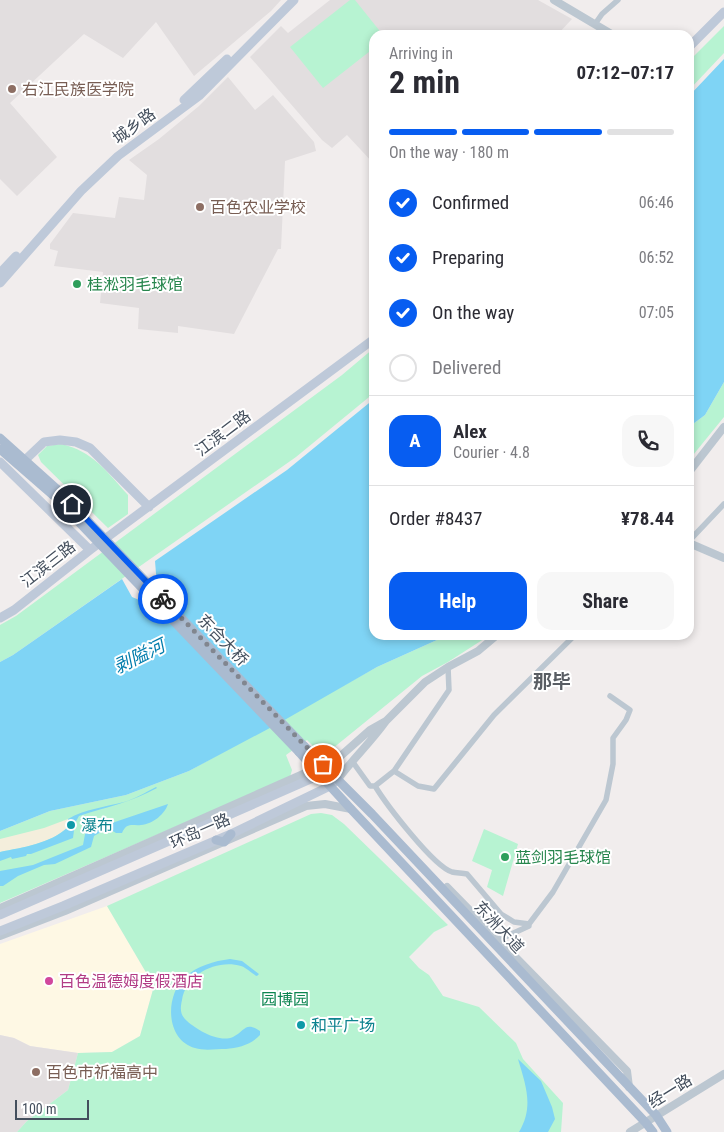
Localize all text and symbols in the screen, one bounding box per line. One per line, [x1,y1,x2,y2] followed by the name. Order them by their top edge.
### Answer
[389,44,453,63] text: Arriving in
[576,61,674,84] text: 07:12–07:17
[389,63,460,101] text: 2 min
[22,80,134,99] place label: 右江民族医学院
[6,83,18,95] marker: 右江民族医学院
[109,104,159,148] street label: 城乡路
[389,143,509,162] text: On the way · 180 m
[389,189,417,217] icon: check
[432,191,509,214] text: Confirmed
[639,193,674,212] text: 06:46
[210,198,306,217] place label: 百色农业学校
[194,201,206,213] marker: 百色农业学校
[389,244,417,272] icon: check
[432,246,504,269] text: Preparing
[639,248,674,267] text: 06:52
[87,275,183,294] place label: 桂淞羽毛球馆
[71,278,83,290] marker: 桂淞羽毛球馆
[389,299,417,327] icon: check
[432,301,514,324] text: On the way
[639,303,674,322] text: 07:05
[432,356,501,379] text: Delivered
[192,406,254,460] street label: 江滨二路
[622,415,674,467] button: phone
[453,420,487,443] text: Alex
[409,429,421,452] text: A
[453,443,530,462] text: Courier · 4.8
[51,483,93,525] pin
[58,490,86,518] icon: home
[389,507,482,530] text: Order #8437
[621,507,674,530] text: ¥78.44
[17,537,79,591] street label: 江滨三路
[389,572,527,630] button: Help
[537,572,674,630] button: Share
[138,574,188,624] courier
[149,585,177,613] icon: bike
[194,610,252,670] street label: 东合大桥
[110,633,171,677] water label: 剥隘河
[533,670,571,693] district label: 那毕
[302,743,344,785] pin
[309,750,337,778] icon: bag
[167,809,233,853] street label: 环岛一路
[81,816,113,835] place label: 瀑布
[65,819,77,831] marker: 瀑布
[515,848,611,867] place label: 蓝剑羽毛球馆
[499,851,511,863] marker: 蓝剑羽毛球馆
[470,897,528,957] street label: 东洲大道
[59,972,203,991] place label: 百色温德姆度假酒店
[43,975,55,987] marker: 百色温德姆度假酒店
[261,990,309,1009] park label: 园博园
[311,1016,375,1035] place label: 和平广场
[295,1019,307,1031] marker: 和平广场
[46,1063,158,1082] place label: 百色市祈福高中
[30,1066,42,1078] marker: 百色市祈福高中
[645,1070,695,1112] street label: 经一路
[15,1097,89,1120] scale bar
[22,1101,57,1117] text: 100 m

